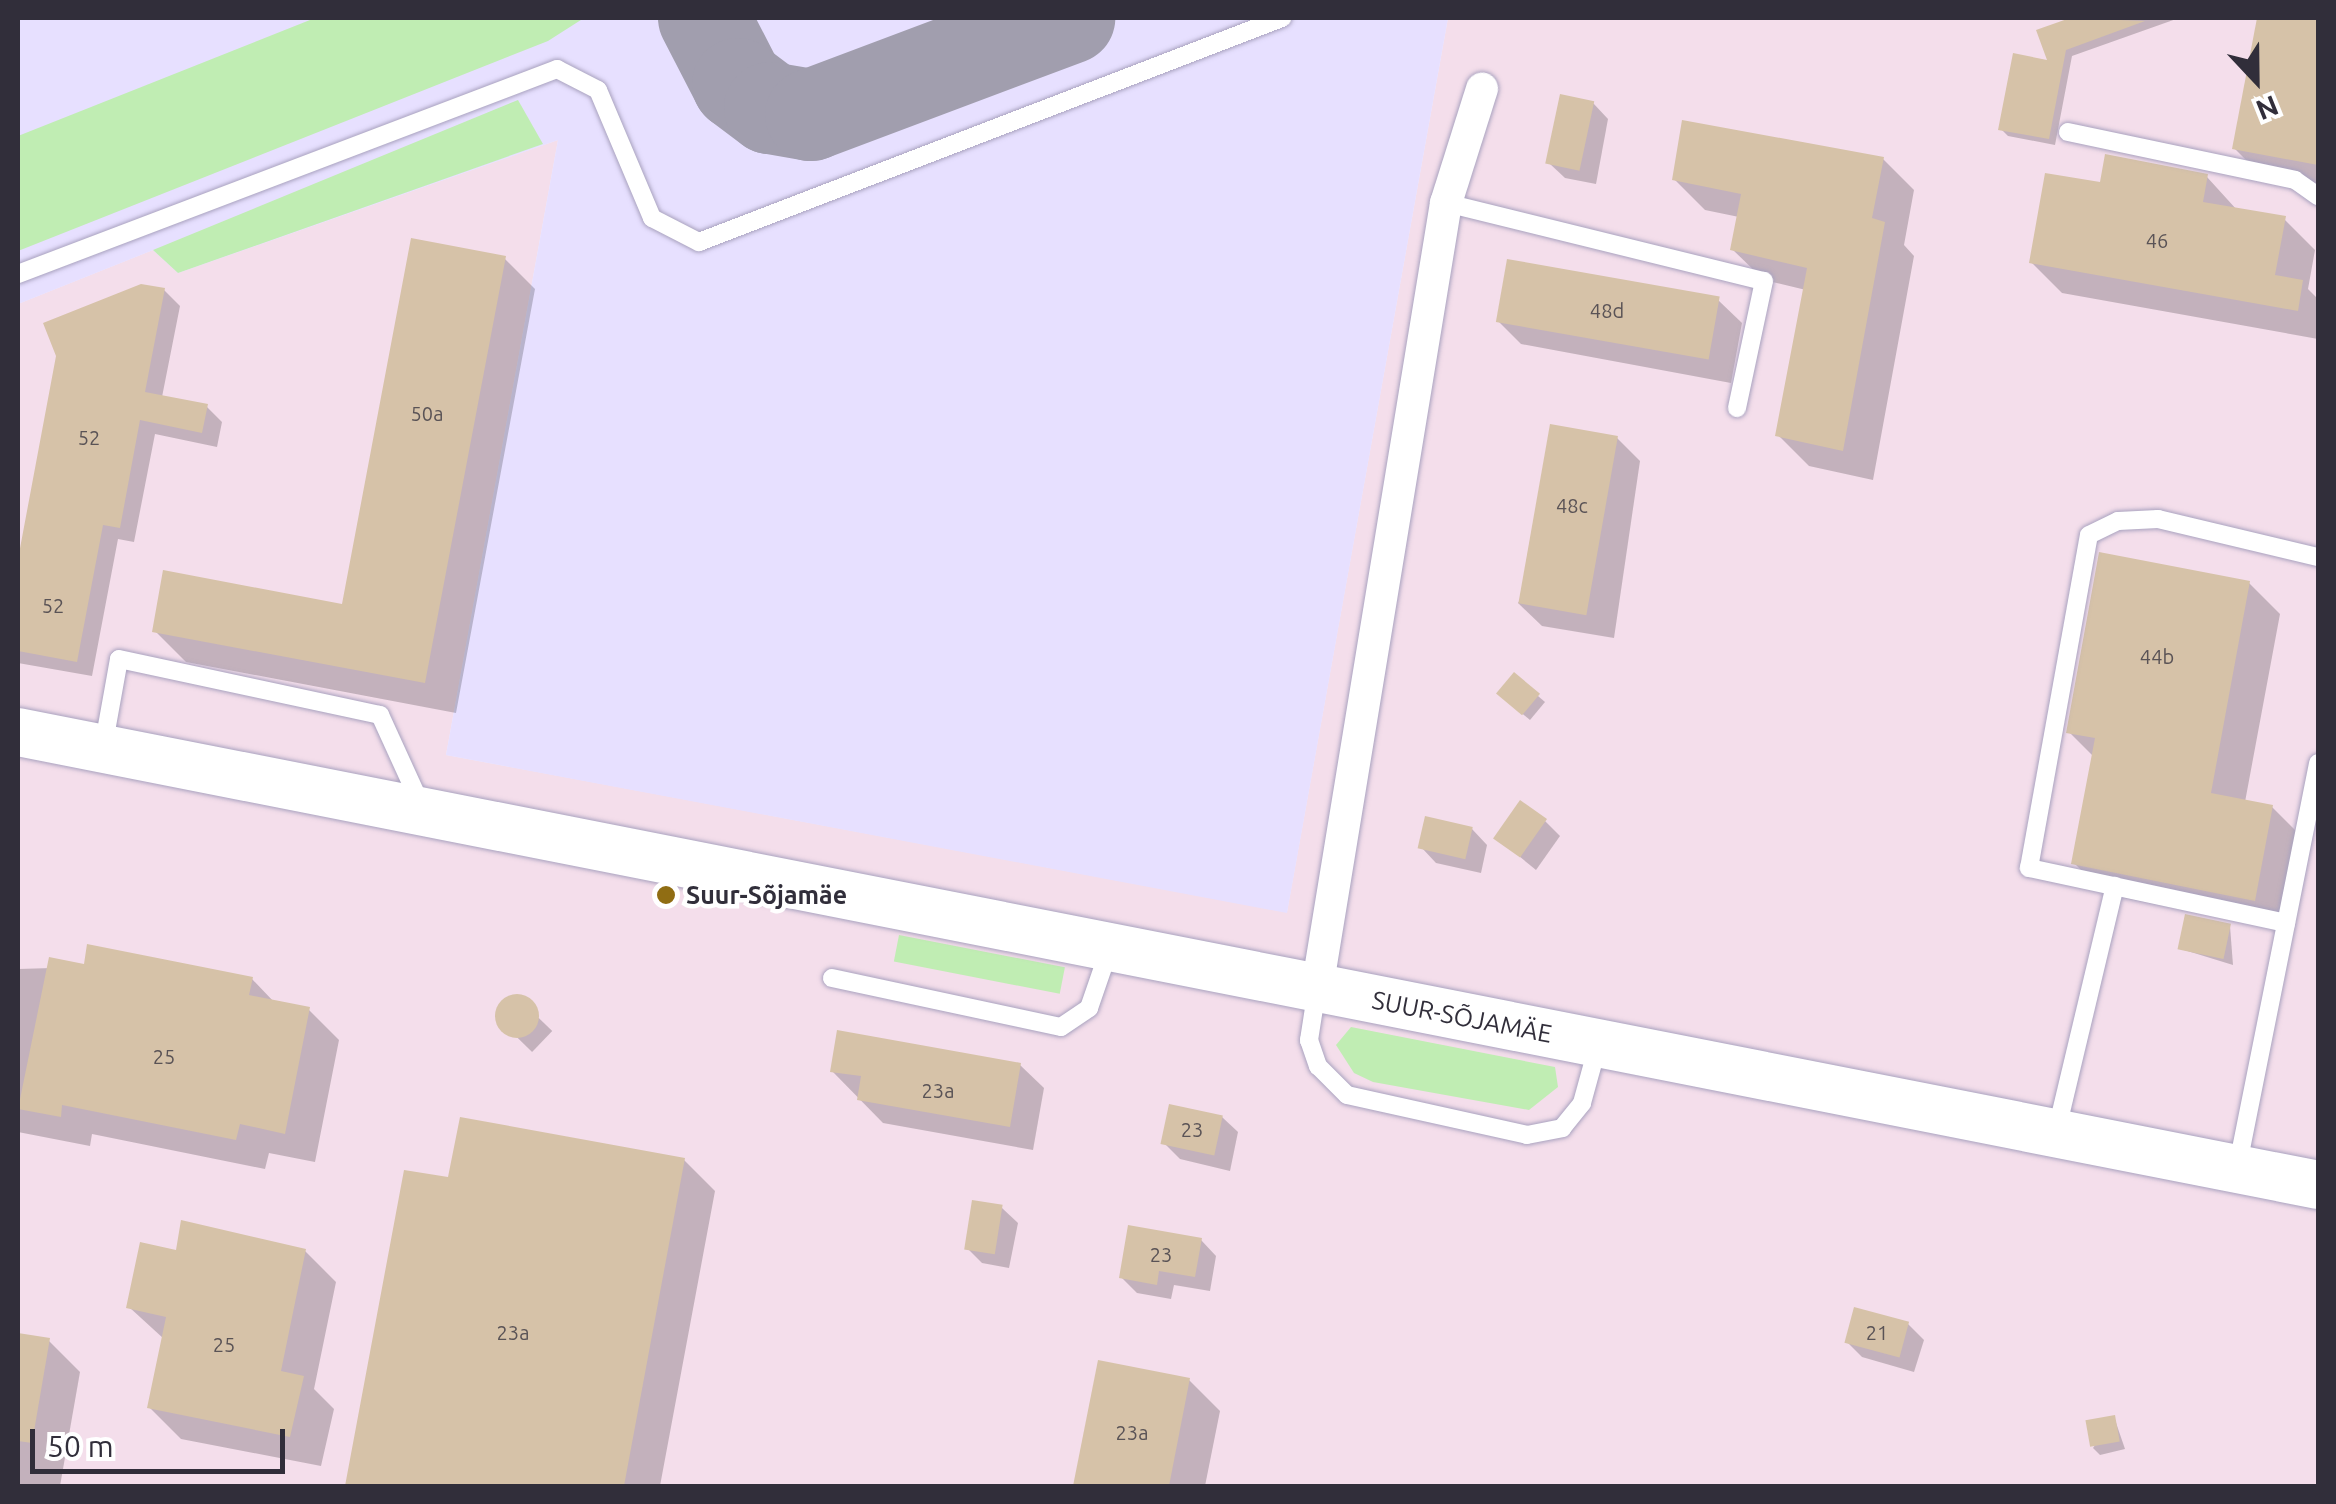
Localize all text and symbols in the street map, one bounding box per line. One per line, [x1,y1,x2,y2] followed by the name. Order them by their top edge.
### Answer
[2206,30,2306,130] north arrow
[2252,90,2283,127] text: N
[2146,228,2168,252] house number: 46
[1590,298,1624,322] house number: 48d
[411,401,443,425] house number: 50a
[78,425,100,449] house number: 52
[1556,493,1588,517] house number: 48c
[42,593,64,617] house number: 52
[2140,644,2174,668] house number: 44b
[686,880,847,910] place label: Suur-Sõjamäe
[655,884,677,906] marker: Suur-Sõjamäe
[1369,985,1555,1049] street label: SUUR-SÕJAMÄE
[153,1044,175,1068] house number: 25
[922,1078,954,1102] house number: 23a
[1181,1117,1203,1141] house number: 23
[1150,1242,1172,1266] house number: 23
[497,1320,529,1344] house number: 23a
[1866,1320,1888,1344] house number: 21
[213,1332,235,1356] house number: 25
[35,1409,290,1471] scale bar
[1116,1420,1148,1444] house number: 23a
[47,1429,114,1463] text: 50 m

